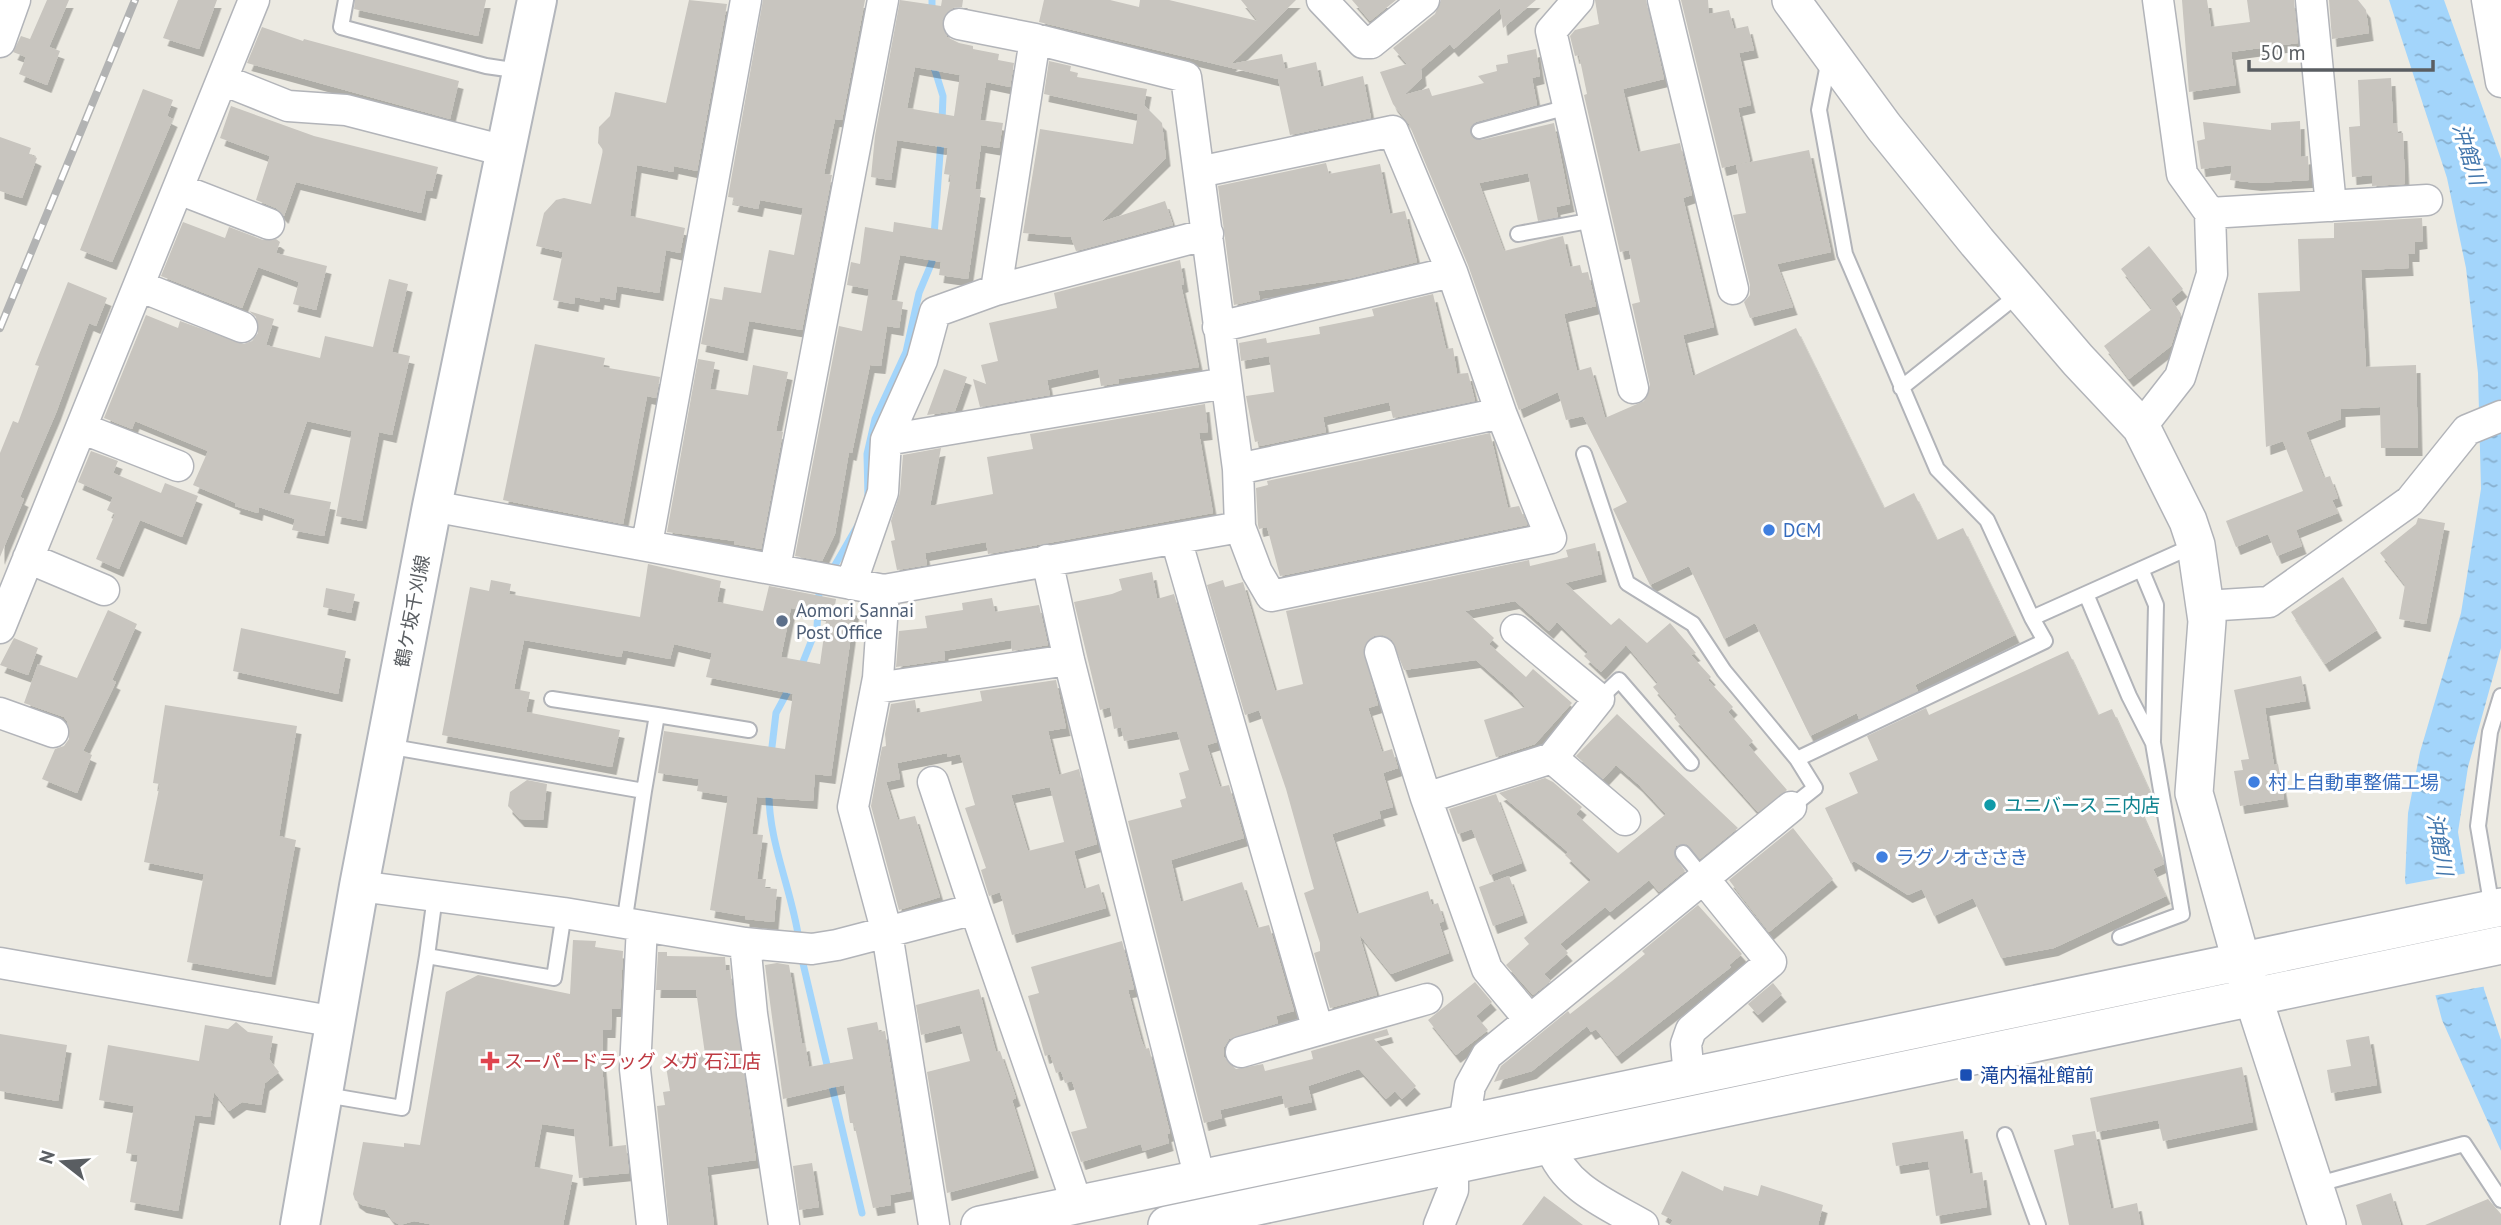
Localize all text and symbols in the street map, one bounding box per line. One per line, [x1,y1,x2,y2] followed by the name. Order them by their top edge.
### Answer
[2249,28,2433,72] scale bar
[2260,39,2306,66] text: 50 m
[2447,120,2492,190] water label: 沖館川
[1783,518,1821,542] place label: DCM
[1761,522,1777,538] marker: DCM
[389,553,435,669] street label: 鶴ケ坂千刈線
[796,598,914,644] place label: Aomori Sannai Post Office
[774,613,790,629] marker: Aomori Sannai Post Office
[2268,770,2439,794] place label: 村上自動車整備工場
[2246,774,2262,790] marker: 村上自動車整備工場
[2004,793,2160,817] place label: ユニバース 三内店
[1982,797,1998,813] marker: ユニバース 三内店
[2421,811,2459,879] water label: 沖館川
[1896,845,2029,869] place label: ラグノオささき
[1874,849,1890,865] marker: ラグノオささき
[504,1049,761,1073] place label: スーパードラッグ メガ 石江店
[482,1053,498,1069] marker: スーパードラッグ メガ 石江店
[1980,1063,2094,1087] place label: 滝内福祉館前
[1958,1067,1974,1083] marker: 滝内福祉館前
[28,1127,98,1197] north arrow
[33,1148,60,1167] text: N

